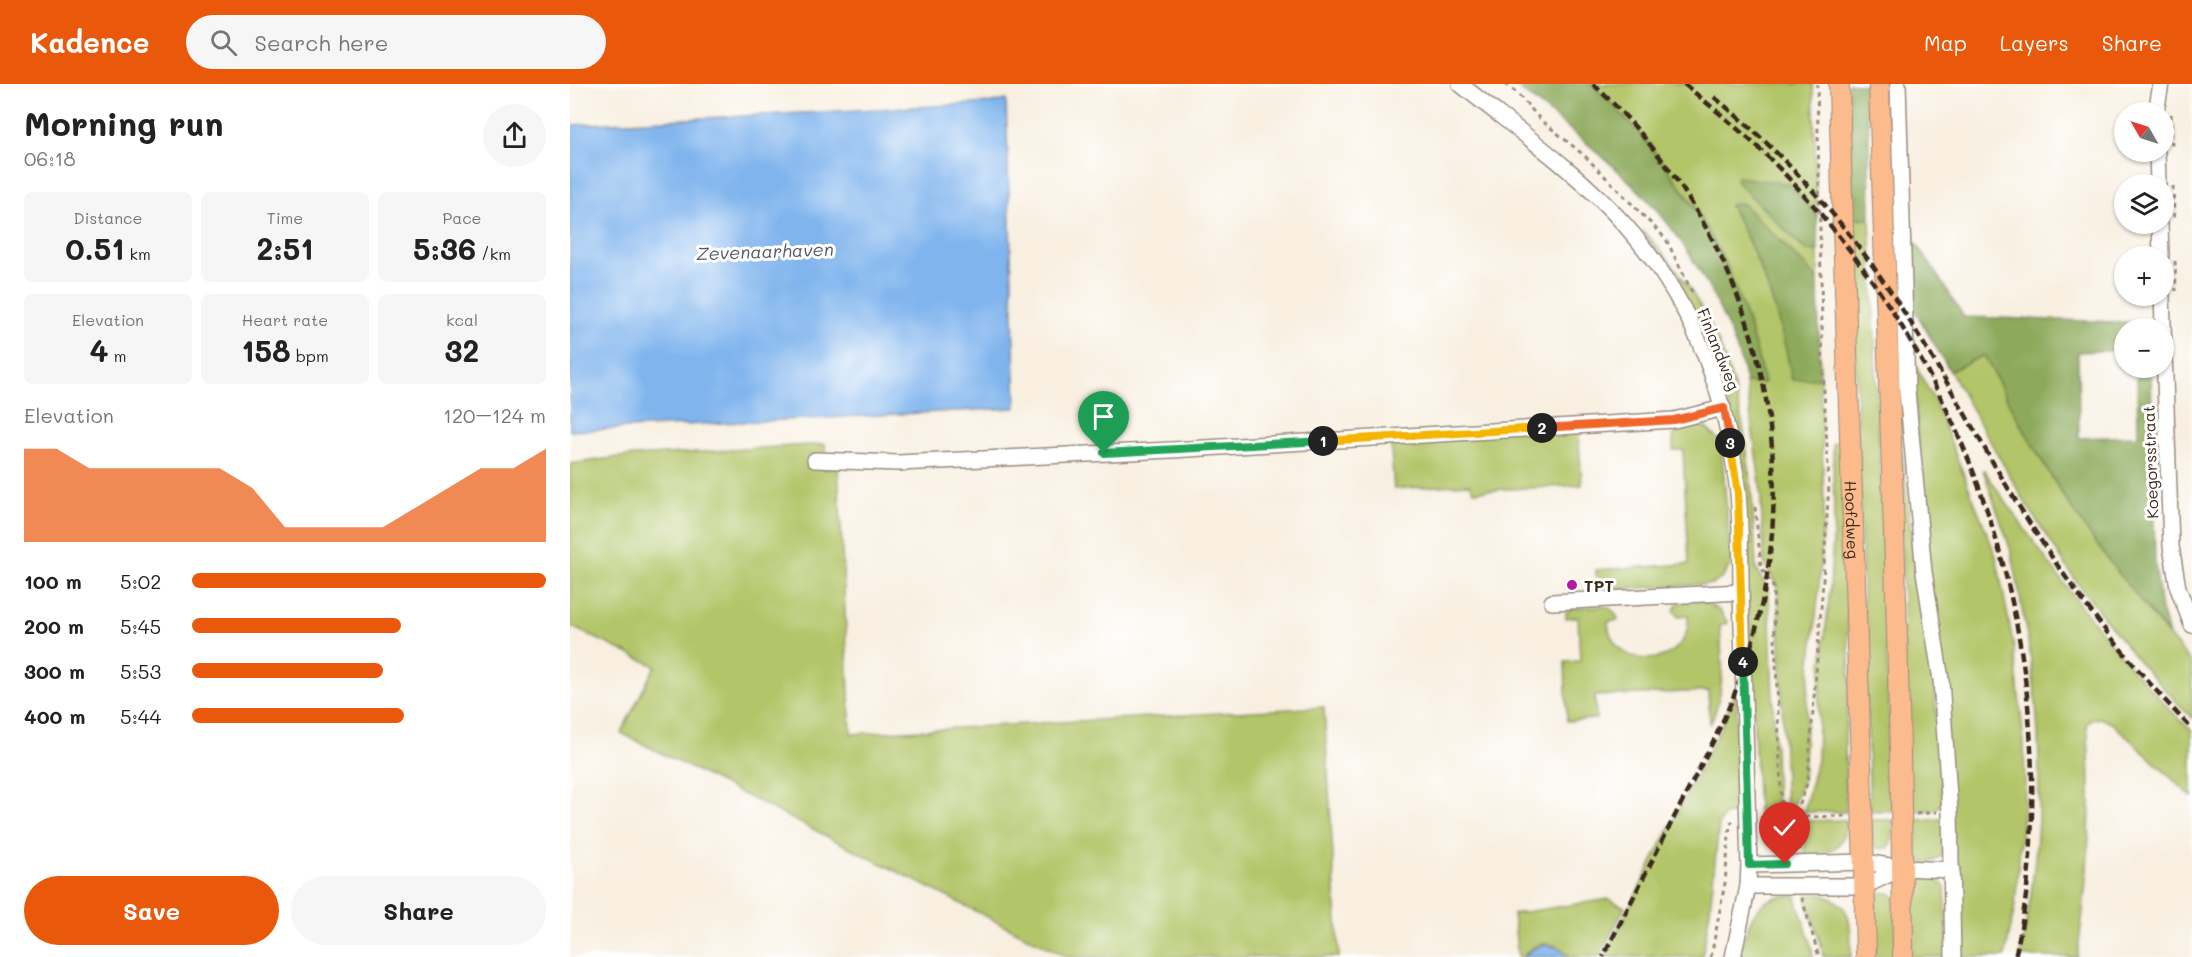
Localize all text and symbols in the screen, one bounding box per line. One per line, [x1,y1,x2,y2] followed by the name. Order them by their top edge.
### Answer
[186,15,606,69] search box
[30,24,150,60] text: Kadence
[207,26,240,59] icon: search
[255,28,388,57] text: Search here
[1924,29,1967,56] text: Map
[2000,29,2069,56] text: Layers
[2102,29,2162,56] text: Share
[24,101,224,144] text: Morning run
[2114,102,2174,162] north arrow
[2114,102,2174,378] map controls
[483,104,546,167] button: share
[24,145,76,171] text: 06:18
[2114,174,2174,234] button: layers
[74,207,142,228] text: Distance
[267,207,303,228] text: Time
[442,207,482,228] text: Pace
[65,228,124,268] text: 0.51
[256,228,314,268] text: 2:51
[413,228,476,268] text: 5:36
[696,237,834,265] water label: Zevenaarhaven
[124,243,151,264] text: km
[476,243,511,264] text: /km
[2114,246,2174,306] button: +
[1693,305,1745,393] street label: Finlandweg
[72,309,144,330] text: Elevation
[242,309,328,330] text: Heart rate
[446,309,478,330] text: kcal
[2114,318,2174,378] button: −
[90,330,109,370] text: 4
[241,330,291,370] text: 158
[445,330,479,370] text: 32
[109,345,126,366] text: m
[291,345,329,366] text: bpm
[1078,391,1129,453] pin
[1087,400,1120,433] icon: arrive
[24,402,114,428] text: Elevation
[443,402,546,428] text: 120–124 m
[2138,405,2162,519] street label: Koegorsstraat
[1527,413,1557,443] pin: 2
[1538,417,1546,438] text: 2
[1308,426,1338,456] pin: 1
[1715,428,1745,458] pin: 3
[1319,430,1327,451] text: 1
[1725,432,1735,453] text: 3
[1841,480,1865,559] street label: Hoofdweg
[24,568,82,594] text: 100 m
[120,568,161,594] text: 5:02
[1584,575,1614,596] place label: TPT
[1565,578,1579,592] marker: TPT
[24,613,84,639] text: 200 m
[120,613,161,639] text: 5:45
[1728,647,1758,677] pin: 4
[1738,651,1748,672] text: 4
[24,658,85,684] text: 300 m
[120,658,161,684] text: 5:53
[24,703,85,729] text: 400 m
[120,703,161,729] text: 5:44
[1759,802,1810,864] pin
[1768,811,1801,844] icon: check
[24,876,279,945] button: Save
[291,876,546,945] button: Share

